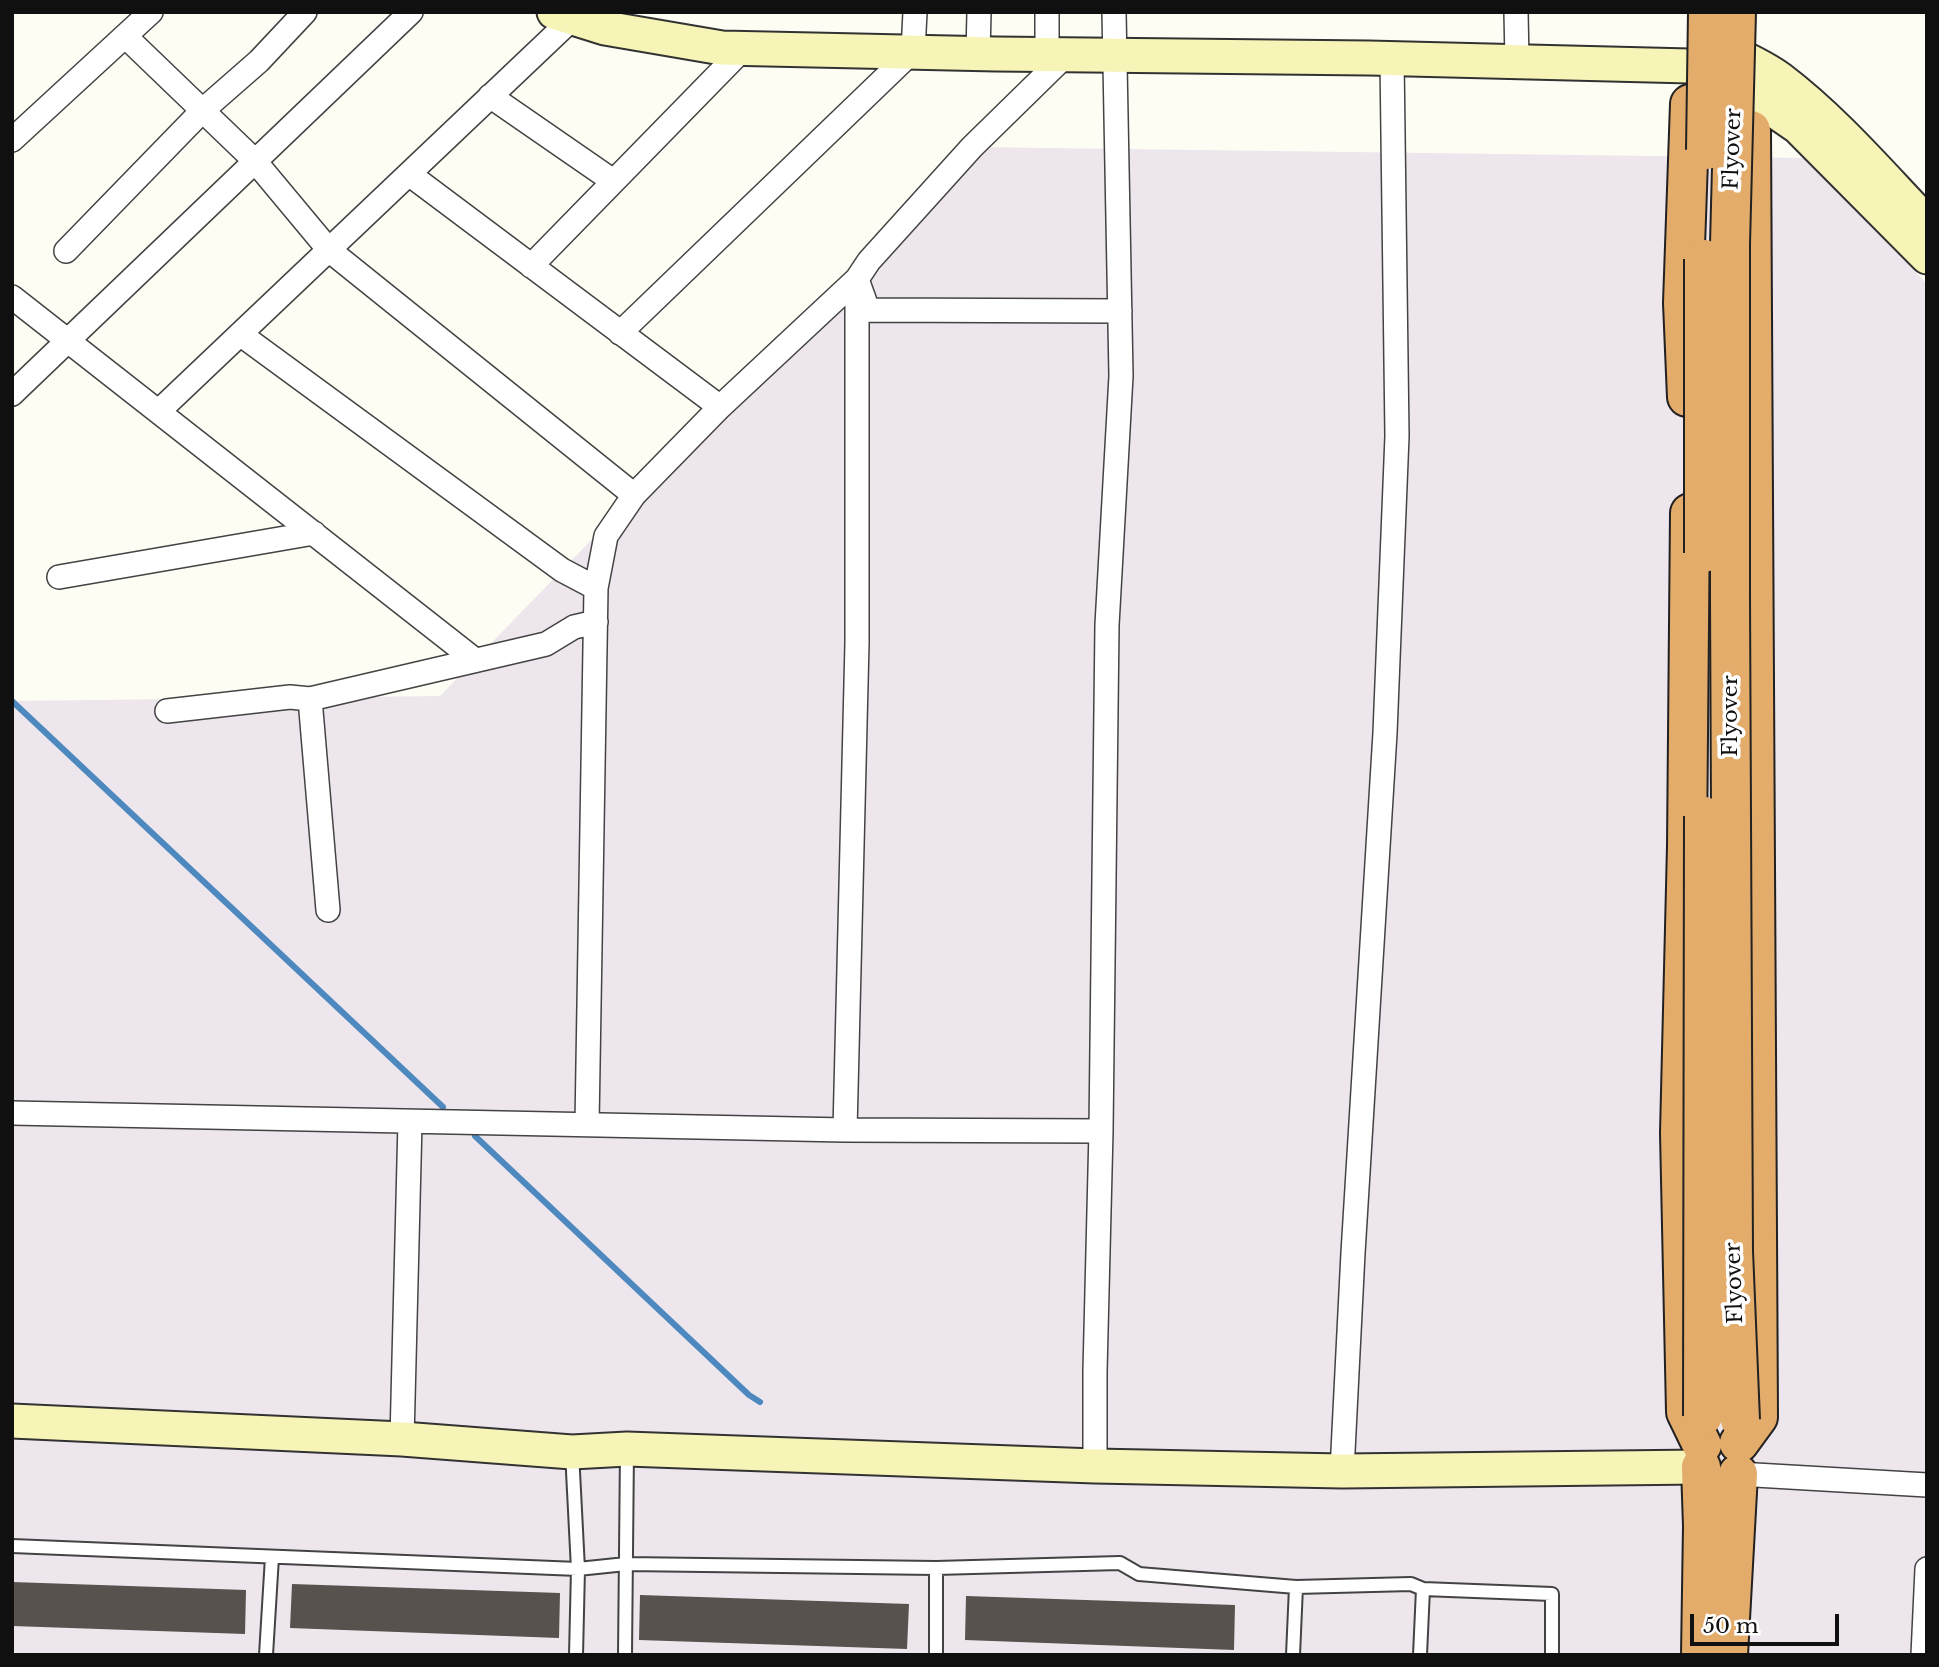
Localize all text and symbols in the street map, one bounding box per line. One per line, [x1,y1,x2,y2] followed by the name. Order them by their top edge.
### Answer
[1719,108,1747,190] street label: Flyover
[1718,675,1744,757] street label: Flyover
[1721,1242,1749,1324] street label: Flyover
[1694,1600,1843,1644] scale bar
[1703,1613,1758,1639] text: 50 m

